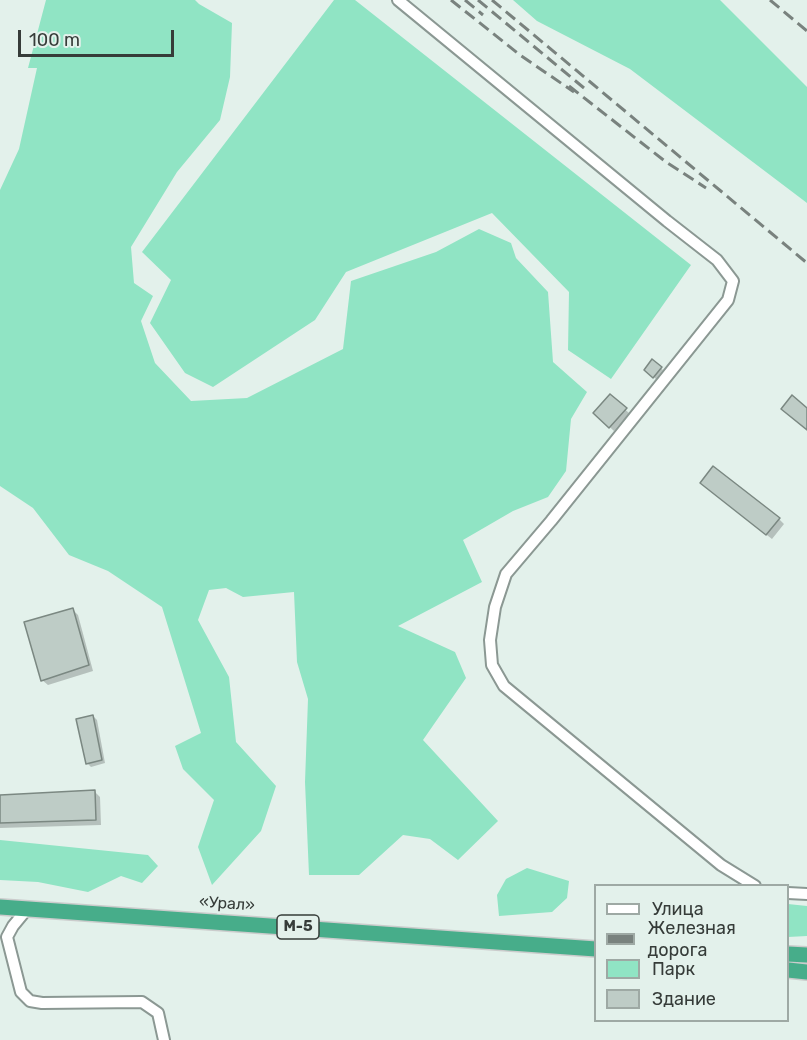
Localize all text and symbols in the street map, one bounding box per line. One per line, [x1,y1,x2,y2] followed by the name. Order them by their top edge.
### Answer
[21,18,177,56] scale bar
[29,29,80,51] text: 100 m
[594,884,789,1022] legend
[198,892,256,916] street label: «Урал»
[652,898,704,920] text: Улица
[277,915,319,939] road number: М-5
[647,917,736,961] text: Железная дорога
[652,958,695,980] text: Парк
[652,988,716,1010] text: Здание

